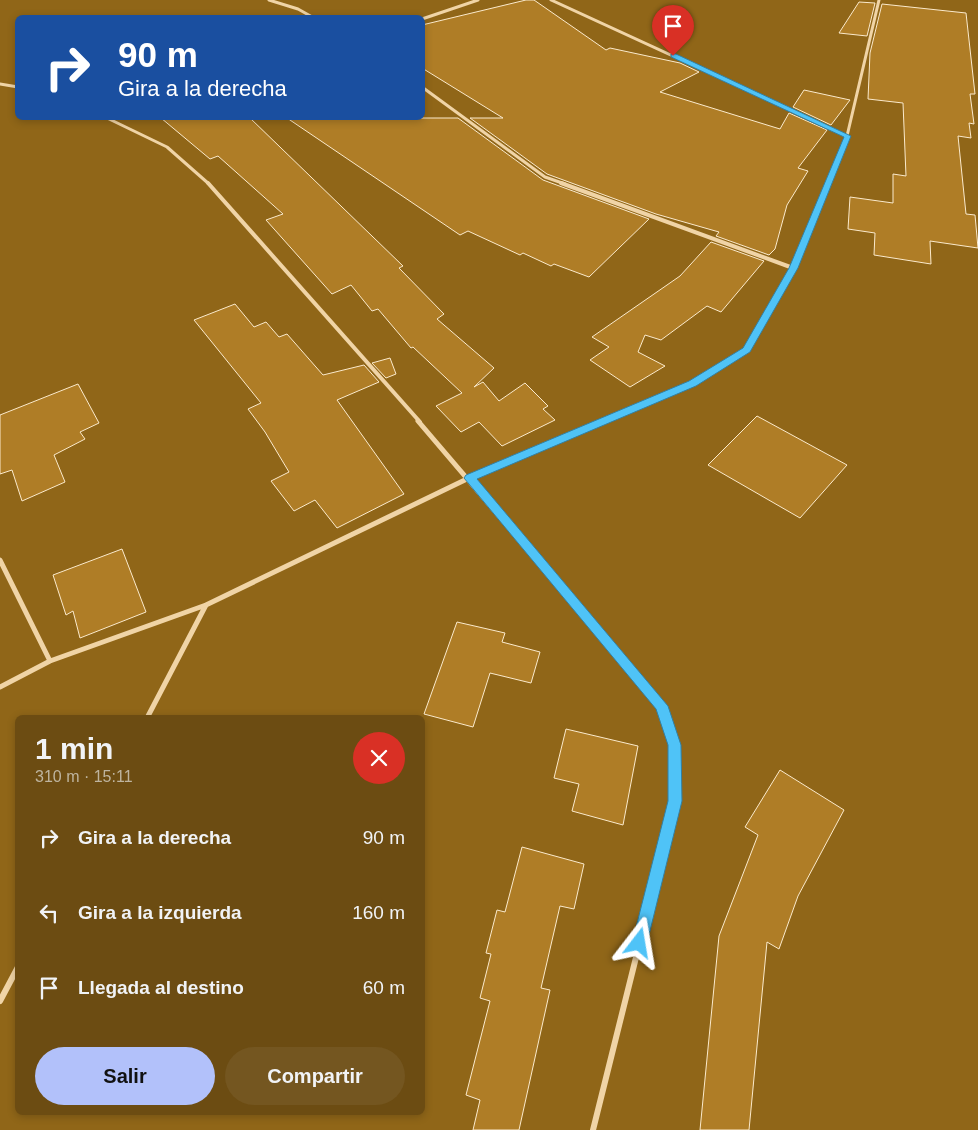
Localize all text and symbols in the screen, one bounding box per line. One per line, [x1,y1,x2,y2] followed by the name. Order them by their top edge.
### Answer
[652,5,694,56] pin
[659,12,687,40] icon: arrive
[35,35,100,100] icon: right
[118,35,198,74] text: 90 m
[118,76,287,101] text: Gira a la derecha
[35,732,113,765] text: 1 min
[353,732,405,784] button: close
[35,768,133,785] text: 310 m · 15:11
[35,824,63,852] icon: right
[78,827,231,848] text: Gira a la derecha
[363,827,405,848] text: 90 m
[35,899,63,927] icon: left
[78,902,242,923] text: Gira a la izquierda
[352,902,405,923] text: 160 m
[612,916,664,968] position arrow
[35,974,63,1002] icon: arrive
[78,977,244,998] text: Llegada al destino
[363,977,405,998] text: 60 m
[35,1047,215,1105] button: Salir
[225,1047,405,1105] button: Compartir

